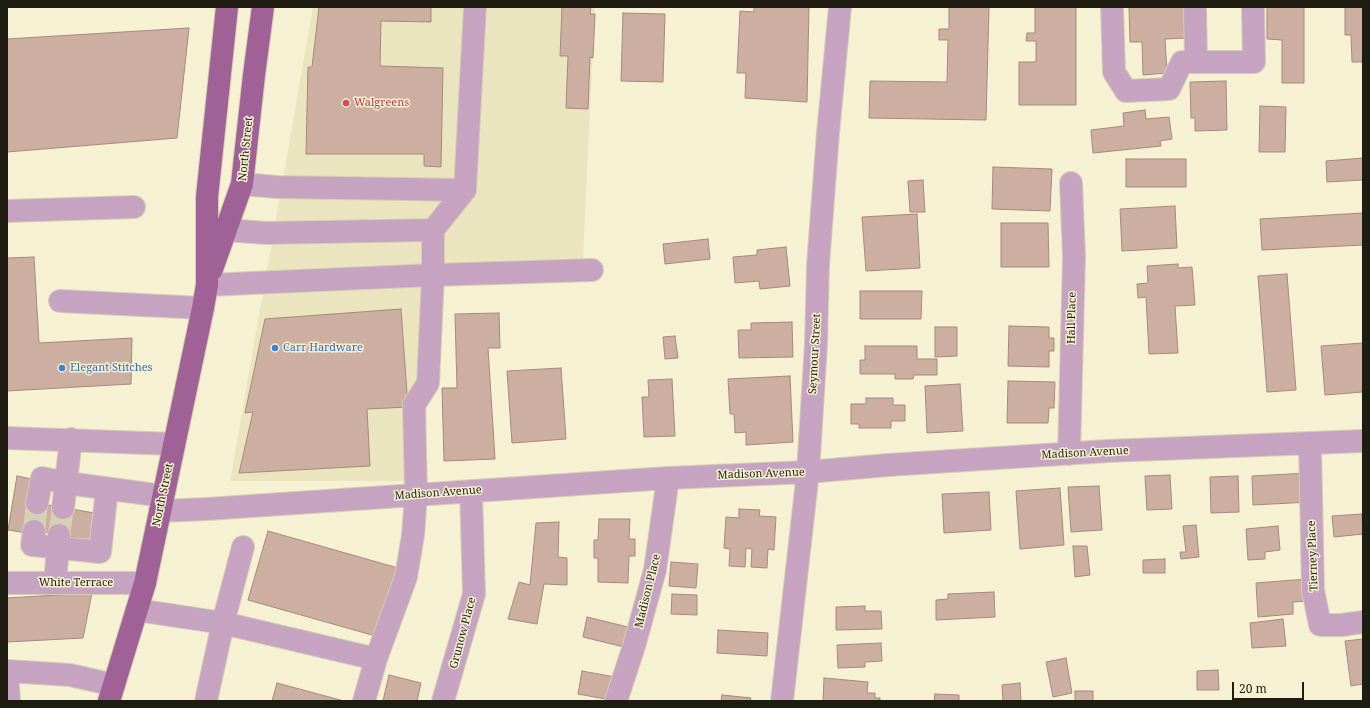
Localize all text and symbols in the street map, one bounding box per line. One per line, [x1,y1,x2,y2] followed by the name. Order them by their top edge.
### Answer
[354,96,409,110] place label: Walgreens
[341,98,351,108] marker: Walgreens
[236,116,256,182] street label: North Street
[1065,292,1079,344] street label: Hall Place
[806,313,824,395] street label: Seymour Street
[283,341,363,355] place label: Carr Hardware
[270,343,280,353] marker: Carr Hardware
[70,361,153,375] place label: Elegant Stitches
[57,363,67,373] marker: Elegant Stitches
[1041,444,1129,462] street label: Madison Avenue
[150,462,176,528] street label: North Street
[717,466,805,482] street label: Madison Avenue
[394,483,482,503] street label: Madison Avenue
[1305,520,1321,592] street label: Tierney Place
[632,553,664,629] street label: Madison Place
[39,576,113,590] street label: White Terrace
[447,596,479,670] street label: Grunow Place
[1234,674,1306,700] scale bar
[1239,680,1267,697] text: 20 m

